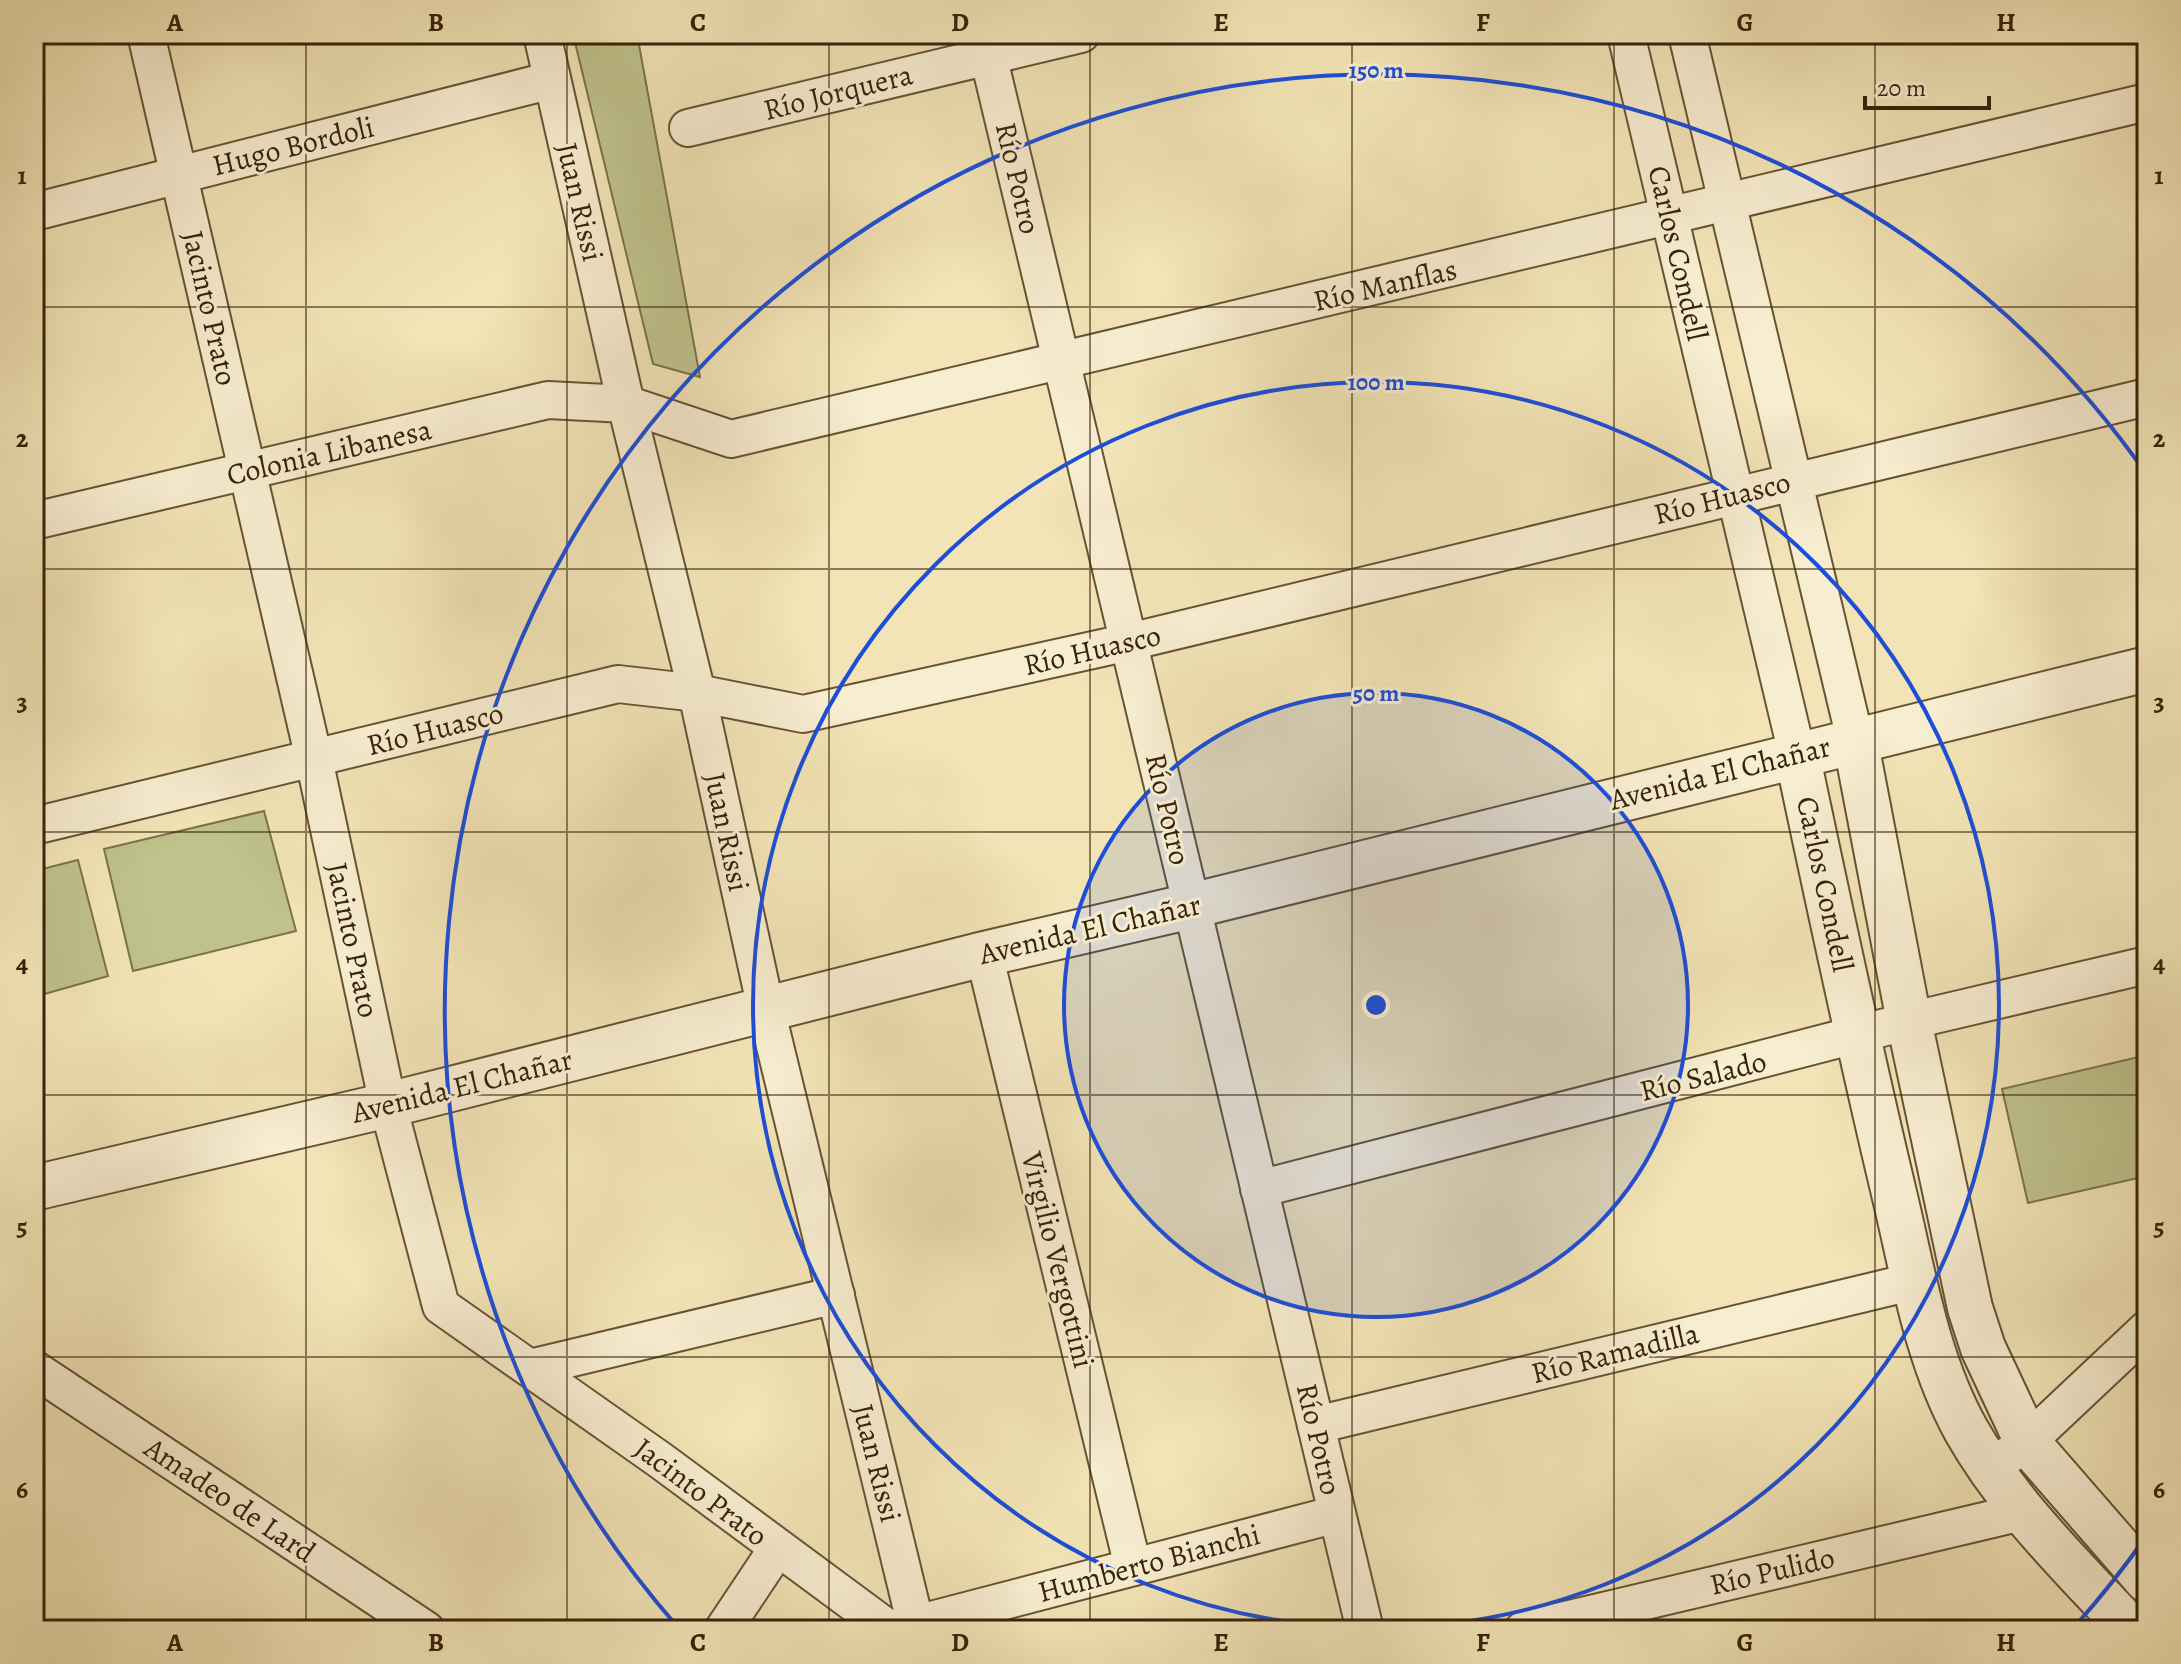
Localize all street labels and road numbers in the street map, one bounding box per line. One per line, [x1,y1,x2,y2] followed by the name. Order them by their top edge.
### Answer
[759,54,917,130] street label: Río Jorquera
[208,107,378,185] street label: Hugo Bordoli
[986,118,1050,238] street label: Río Potro
[547,139,613,265] street label: Juan Rissi
[1638,162,1718,344] street label: Carlos Condell
[173,227,247,389] street label: Jacinto Prato
[1309,249,1461,321] street label: Río Manflas
[223,409,435,495] street label: Colonia Libanesa
[1649,462,1795,534] street label: Río Huasco
[1020,615,1164,685] street label: Río Huasco
[362,693,508,765] street label: Río Huasco
[1604,726,1835,820] street label: Avenida El Chañar
[1136,749,1200,869] street label: Río Potro
[695,769,759,895] street label: Juan Rissi
[1787,793,1863,975] street label: Carlos Condell
[317,859,389,1021] street label: Jacinto Prato
[974,884,1205,974] street label: Avenida El Chañar
[346,1039,577,1133] street label: Avenida El Chañar
[1636,1041,1770,1111] street label: Río Salado
[1012,1147,1104,1372] street label: Virgilio Vergottini
[1527,1313,1703,1393] street label: Río Ramadilla
[1287,1379,1351,1499] street label: Río Potro
[843,1400,911,1526] street label: Juan Rissi
[136,1427,324,1573] street label: Amadeo de Lard
[626,1429,776,1555] street label: Jacinto Prato
[1033,1514,1265,1612] street label: Humberto Bianchi
[1706,1537,1838,1605] street label: Río Pulido

